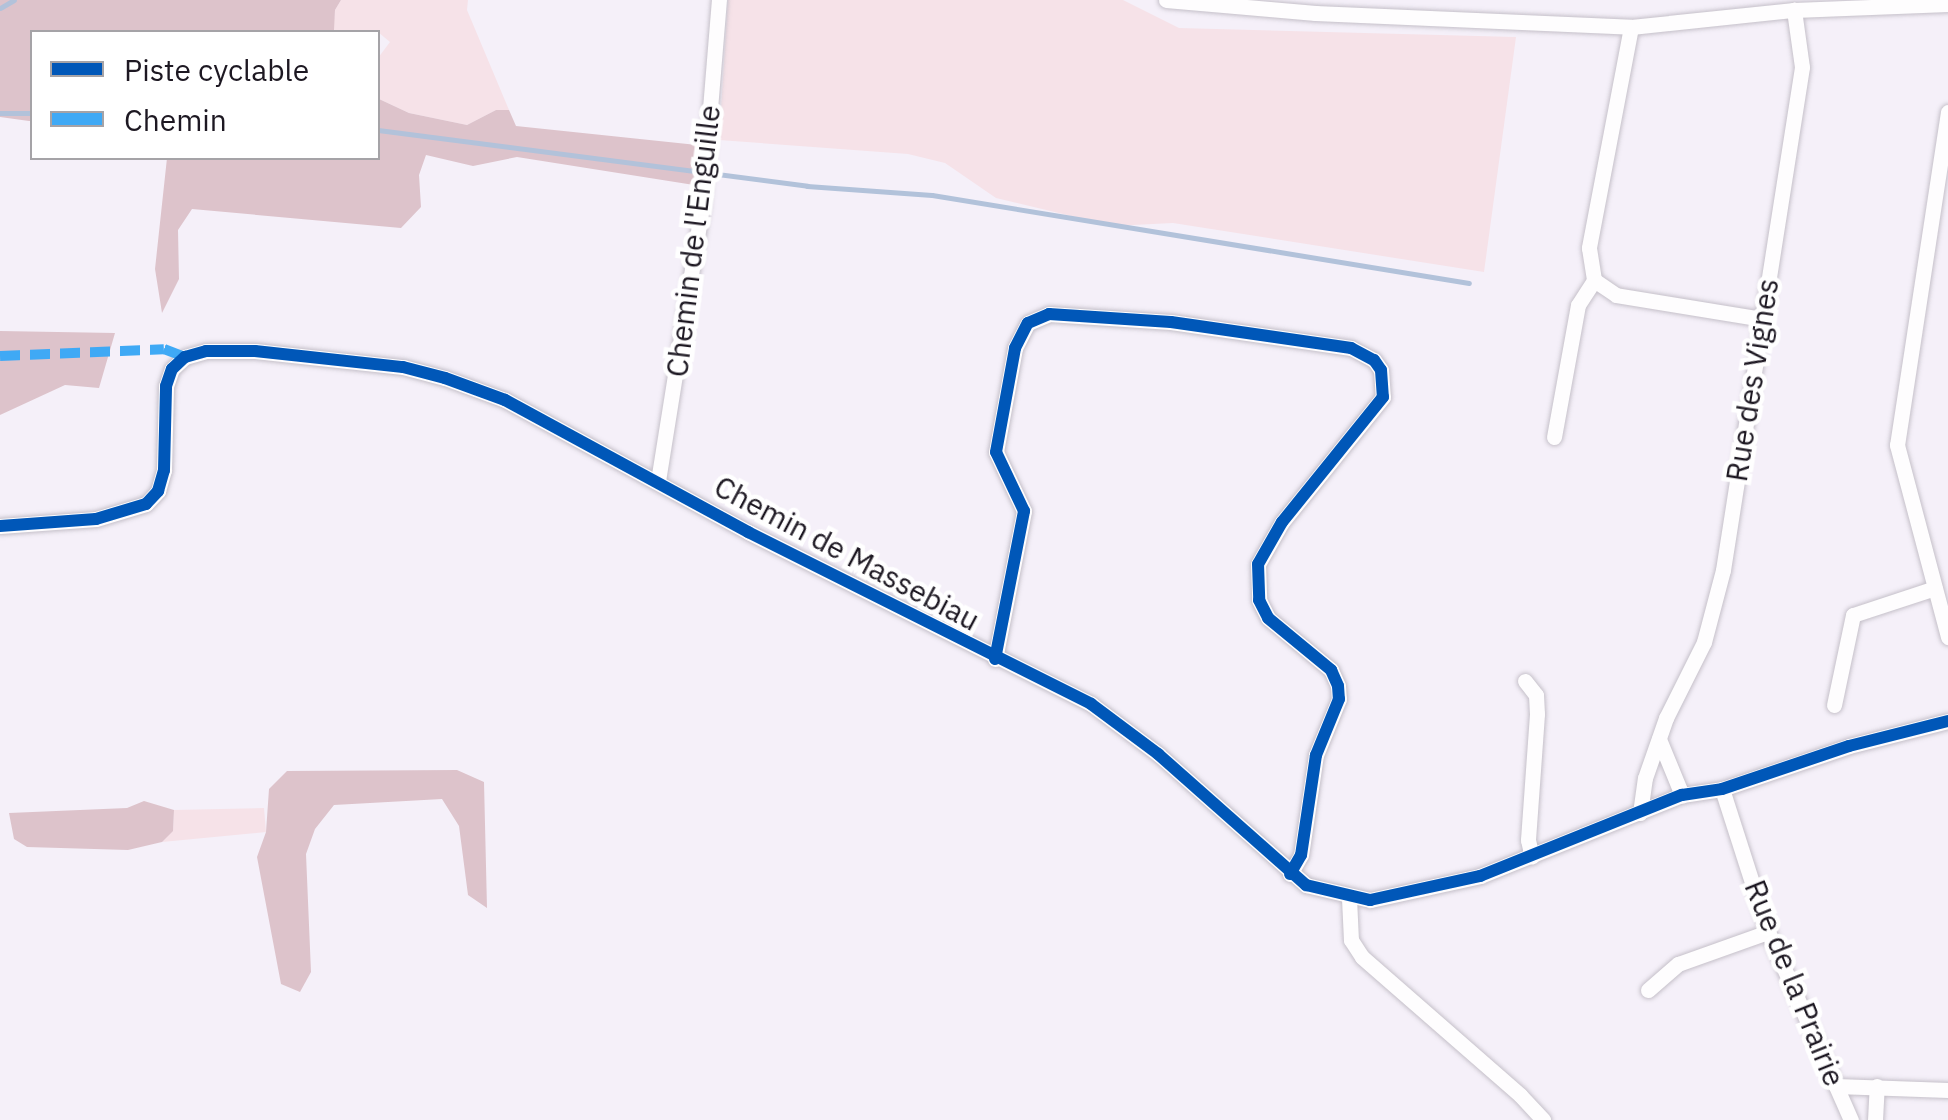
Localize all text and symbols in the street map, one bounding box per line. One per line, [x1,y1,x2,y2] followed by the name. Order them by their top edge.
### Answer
[30,30,380,160] legend
[124,50,309,89] text: Piste cyclable
[124,100,227,139] text: Chemin
[658,103,728,379] street label: Chemin de l'Enguille
[1718,276,1786,484] street label: Rue des Vignes
[708,468,986,638] street label: Chemin de Massebiau
[1737,875,1853,1091] street label: Rue de la Prairie

